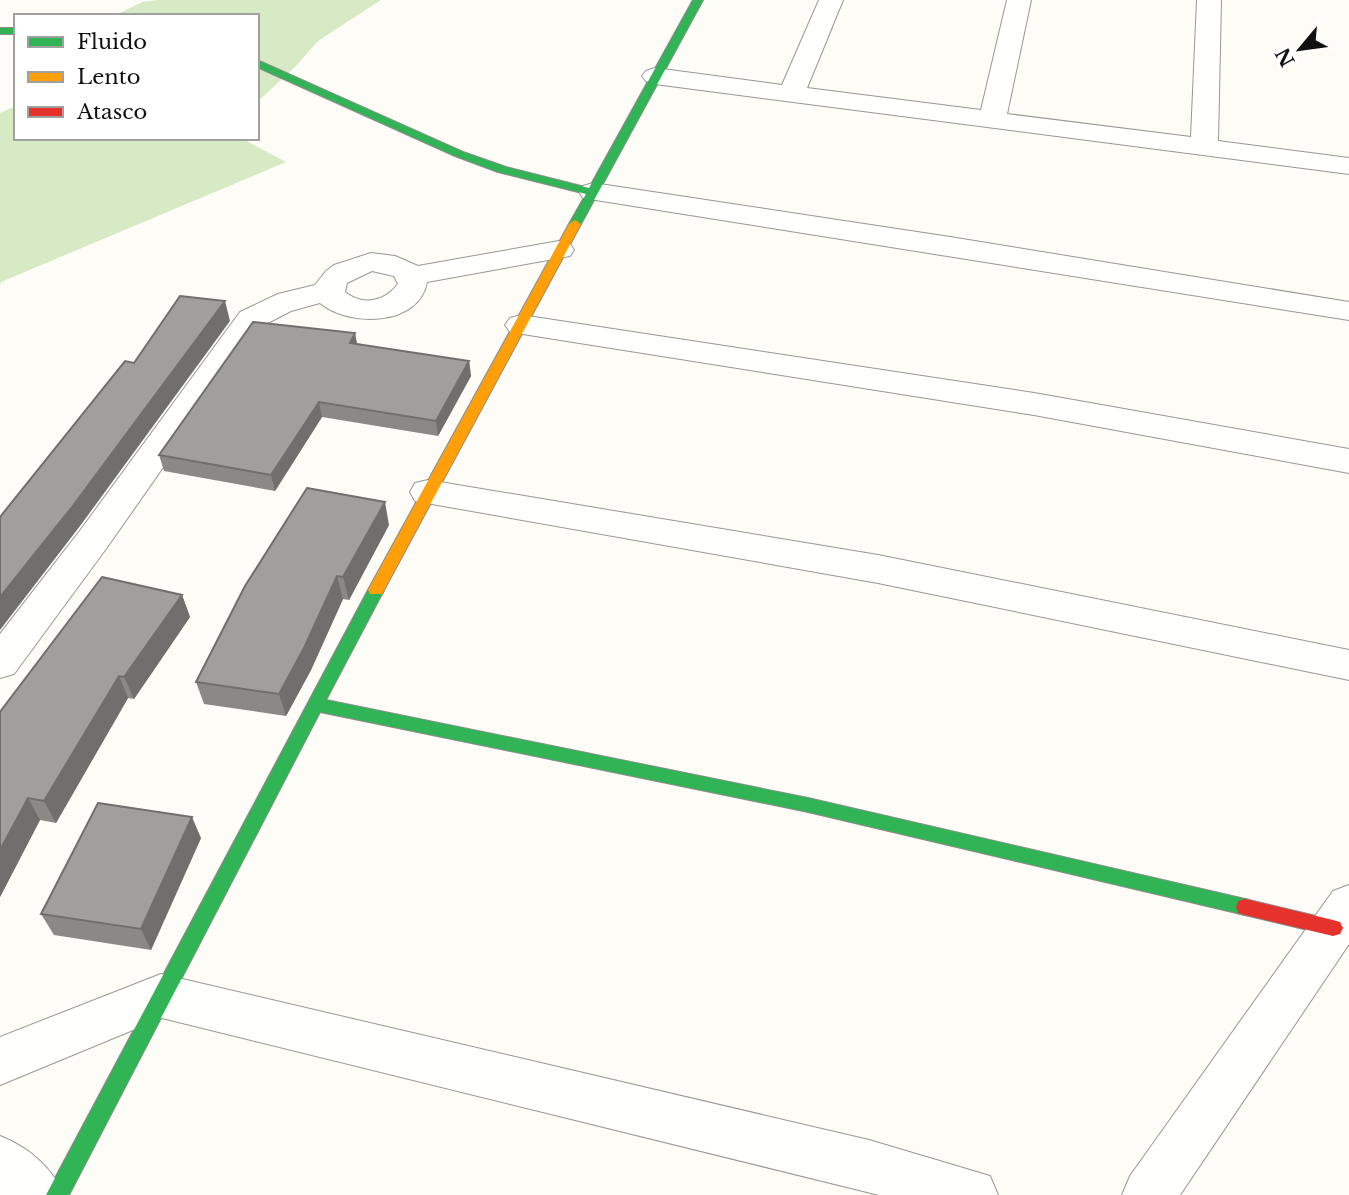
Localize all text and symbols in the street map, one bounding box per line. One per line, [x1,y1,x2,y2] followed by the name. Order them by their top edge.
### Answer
[14,14,259,140] legend
[1265,14,1335,84] north arrow
[77,29,147,55] text: Fluido
[1271,43,1300,70] text: N
[77,64,140,90] text: Lento
[76,99,147,125] text: Atasco

